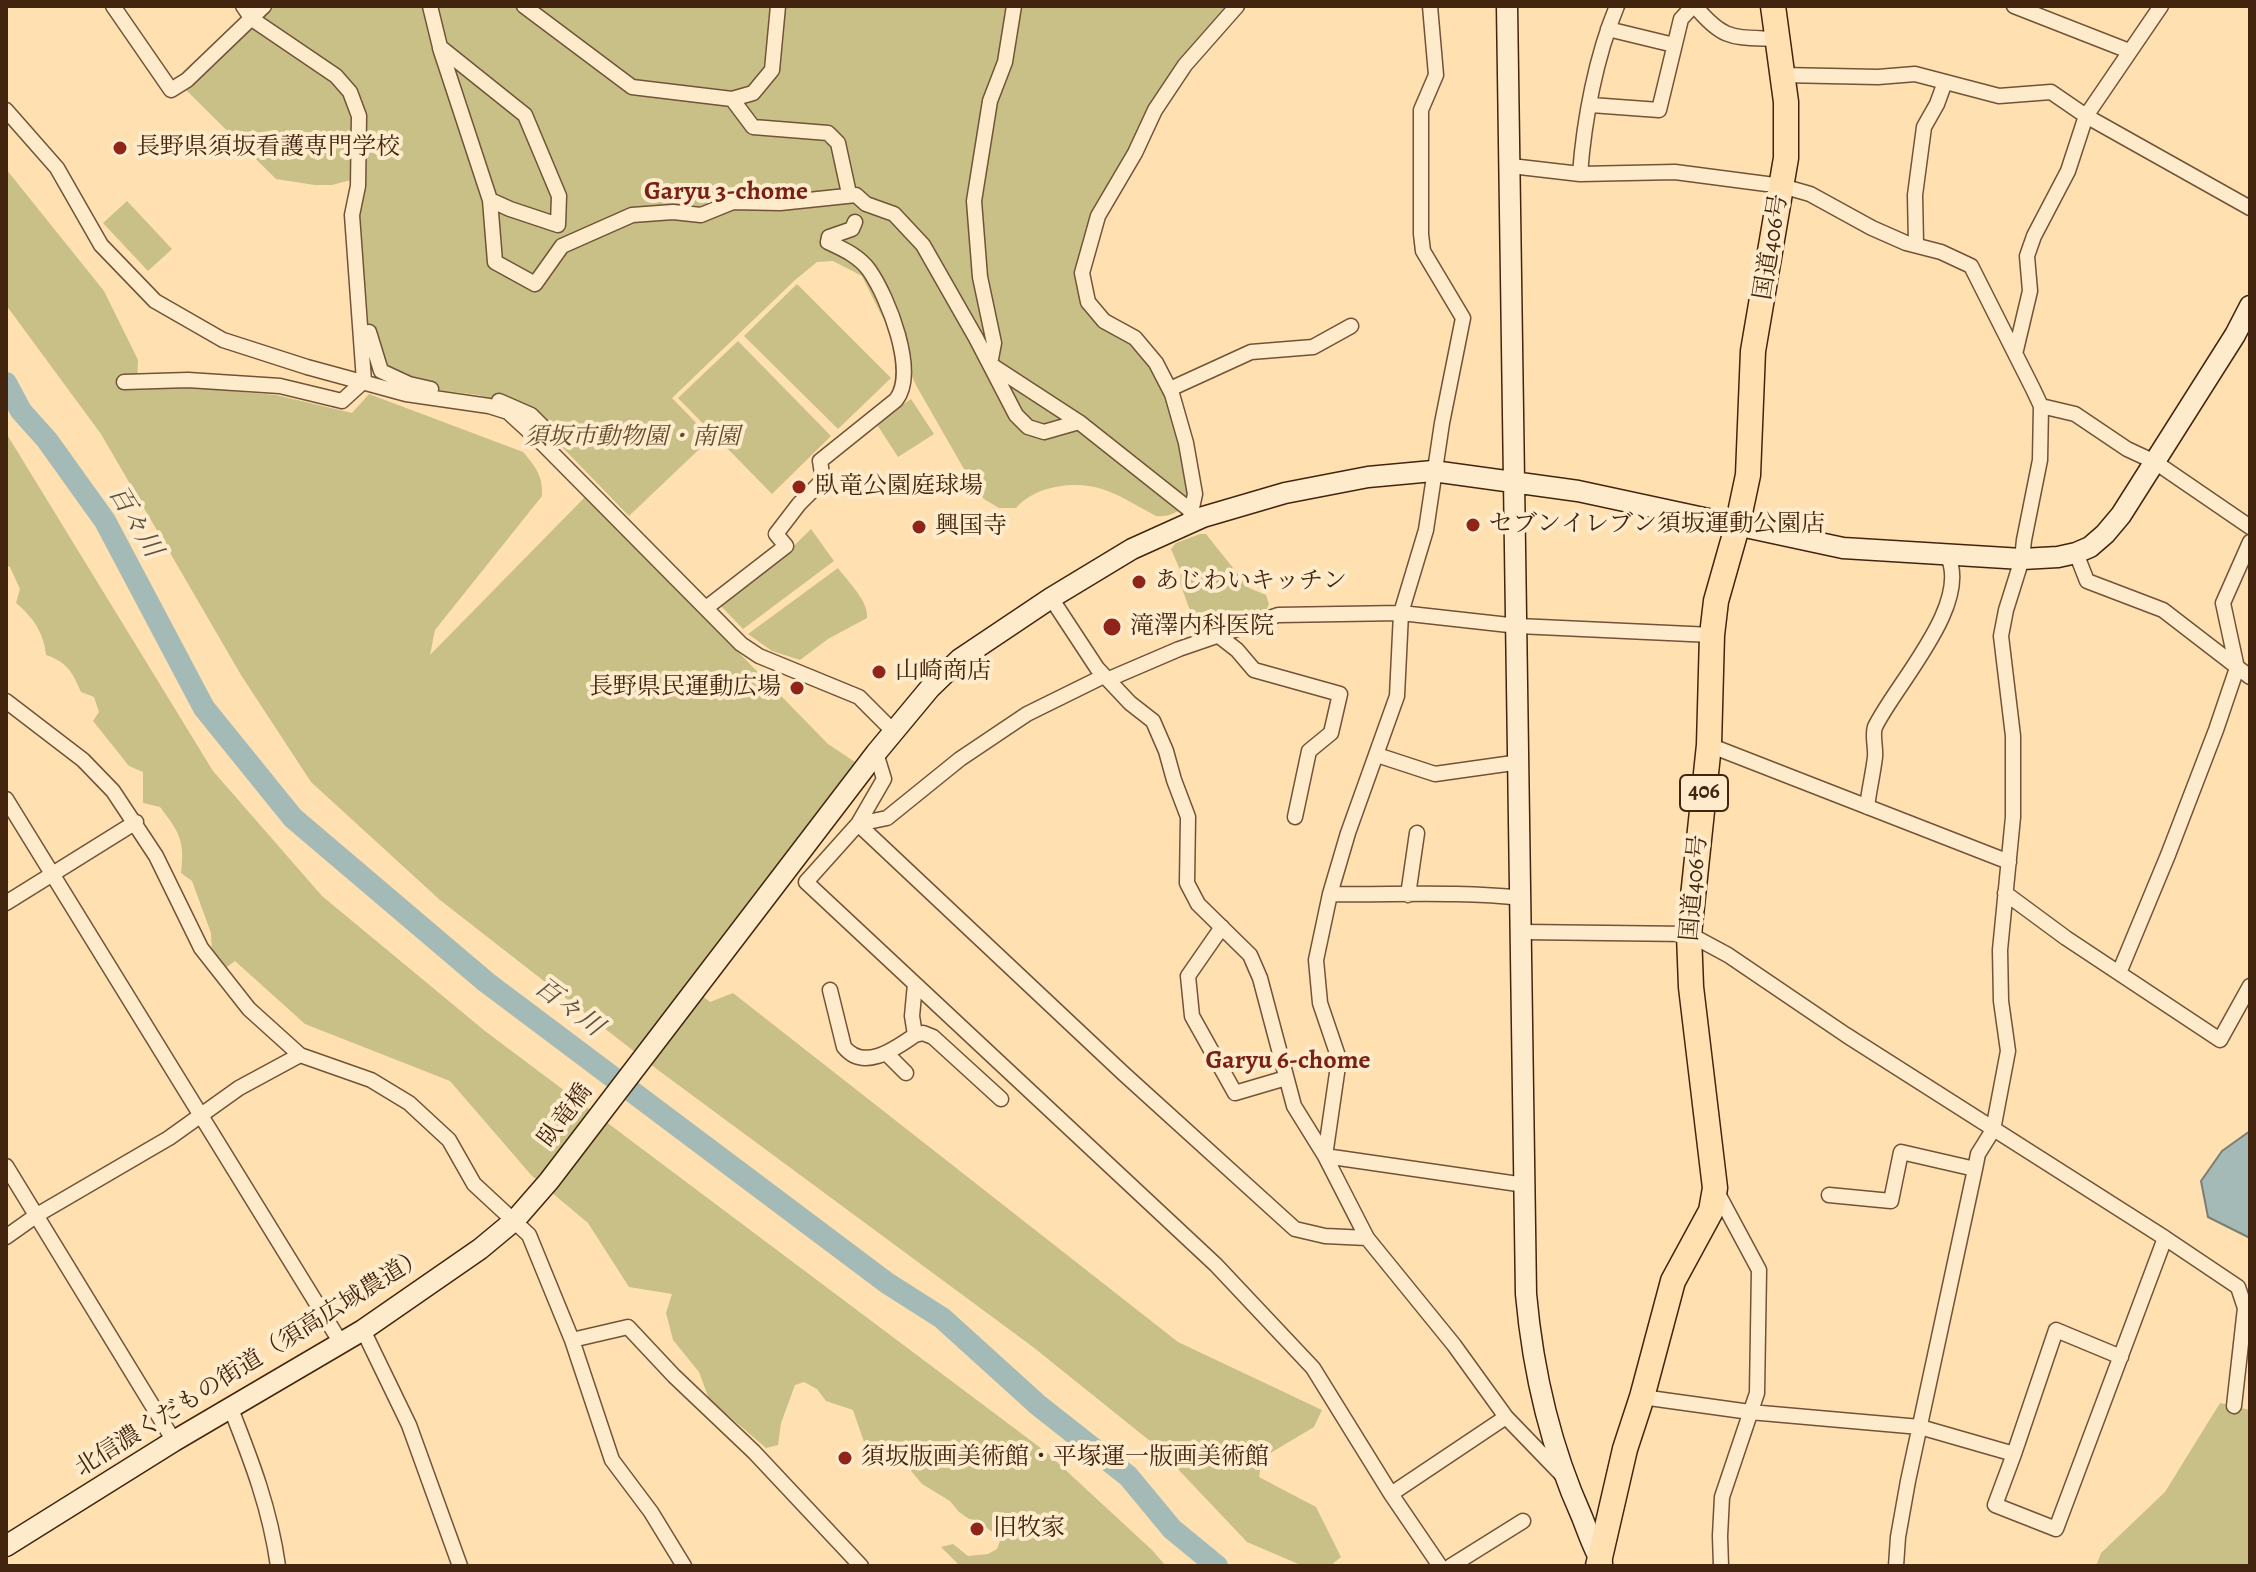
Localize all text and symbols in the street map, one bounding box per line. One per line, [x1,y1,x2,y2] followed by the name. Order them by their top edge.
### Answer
[136,134,400,162] place label: 長野県須坂看護専門学校
[111,139,129,157] marker: 長野県須坂看護専門学校
[644,177,808,209] district label: Garyu 3-chome
[1749,192,1795,302] street label: 国道406号
[524,424,740,452] park label: 須坂市動物園・南園
[815,473,983,501] place label: 臥竜公園庭球場
[790,478,808,496] marker: 臥竜公園庭球場
[101,481,167,563] water label: 百々川
[1489,511,1825,539] place label: セブンイレブン須坂運動公園店
[935,513,1007,541] place label: 興国寺
[1464,516,1482,534] marker: セブンイレブン須坂運動公園店
[910,518,928,536] marker: 興国寺
[1155,568,1347,596] place label: あじわいキッチン
[1130,573,1148,591] marker: あじわいキッチン
[1130,613,1274,641] place label: 滝澤内科医院
[1101,616,1123,638] marker: 滝澤内科医院
[895,658,991,686] place label: 山崎商店
[870,663,888,681] marker: 山崎商店
[589,674,781,702] place label: 長野県民運動広場
[788,679,806,697] marker: 長野県民運動広場
[1680,775,1728,811] road number: 406
[1676,834,1714,942] street label: 国道406号
[527,972,609,1044] water label: 百々川
[1206,1046,1370,1078] district label: Garyu 6-chome
[533,1079,599,1153] street label: 臥竜橋
[70,1243,432,1483] street label: 北信濃くだもの街道（須高広域農道）
[861,1444,1269,1472] place label: 須坂版画美術館・平塚運一版画美術館
[836,1449,854,1467] marker: 須坂版画美術館・平塚運一版画美術館
[993,1515,1065,1543] place label: 旧牧家
[968,1520,986,1538] marker: 旧牧家

